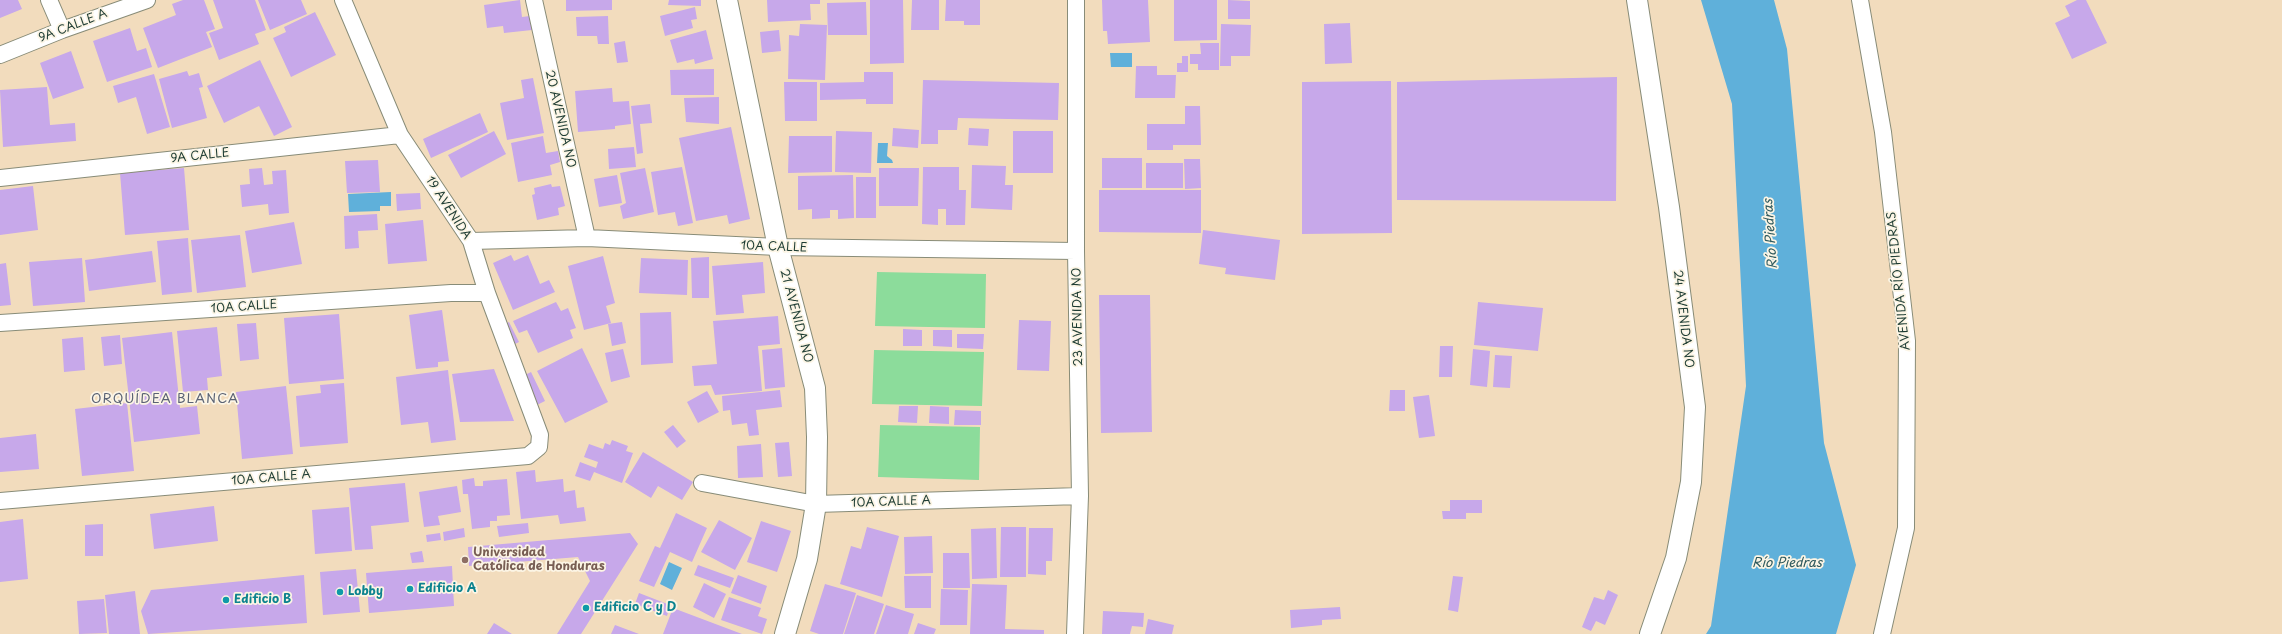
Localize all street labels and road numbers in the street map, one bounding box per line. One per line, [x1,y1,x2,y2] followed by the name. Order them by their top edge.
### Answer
[37,6,109,46] street label: 9A CALLE A
[542,69,578,169] street label: 20 AVENIDA NO
[170,146,230,166] street label: 9A CALLE
[422,174,474,242] street label: 19 AVENIDA
[1885,211,1913,351] street label: AVENIDA RÍO PIEDRAS
[741,239,807,255] street label: 10A CALLE
[1070,267,1086,367] street label: 23 AVENIDA NO
[777,268,815,364] street label: 21 AVENIDA NO
[1670,269,1696,369] street label: 24 AVENIDA NO
[210,297,278,317] street label: 10A CALLE
[231,467,311,489] street label: 10A CALLE A
[851,493,931,511] street label: 10A CALLE A

